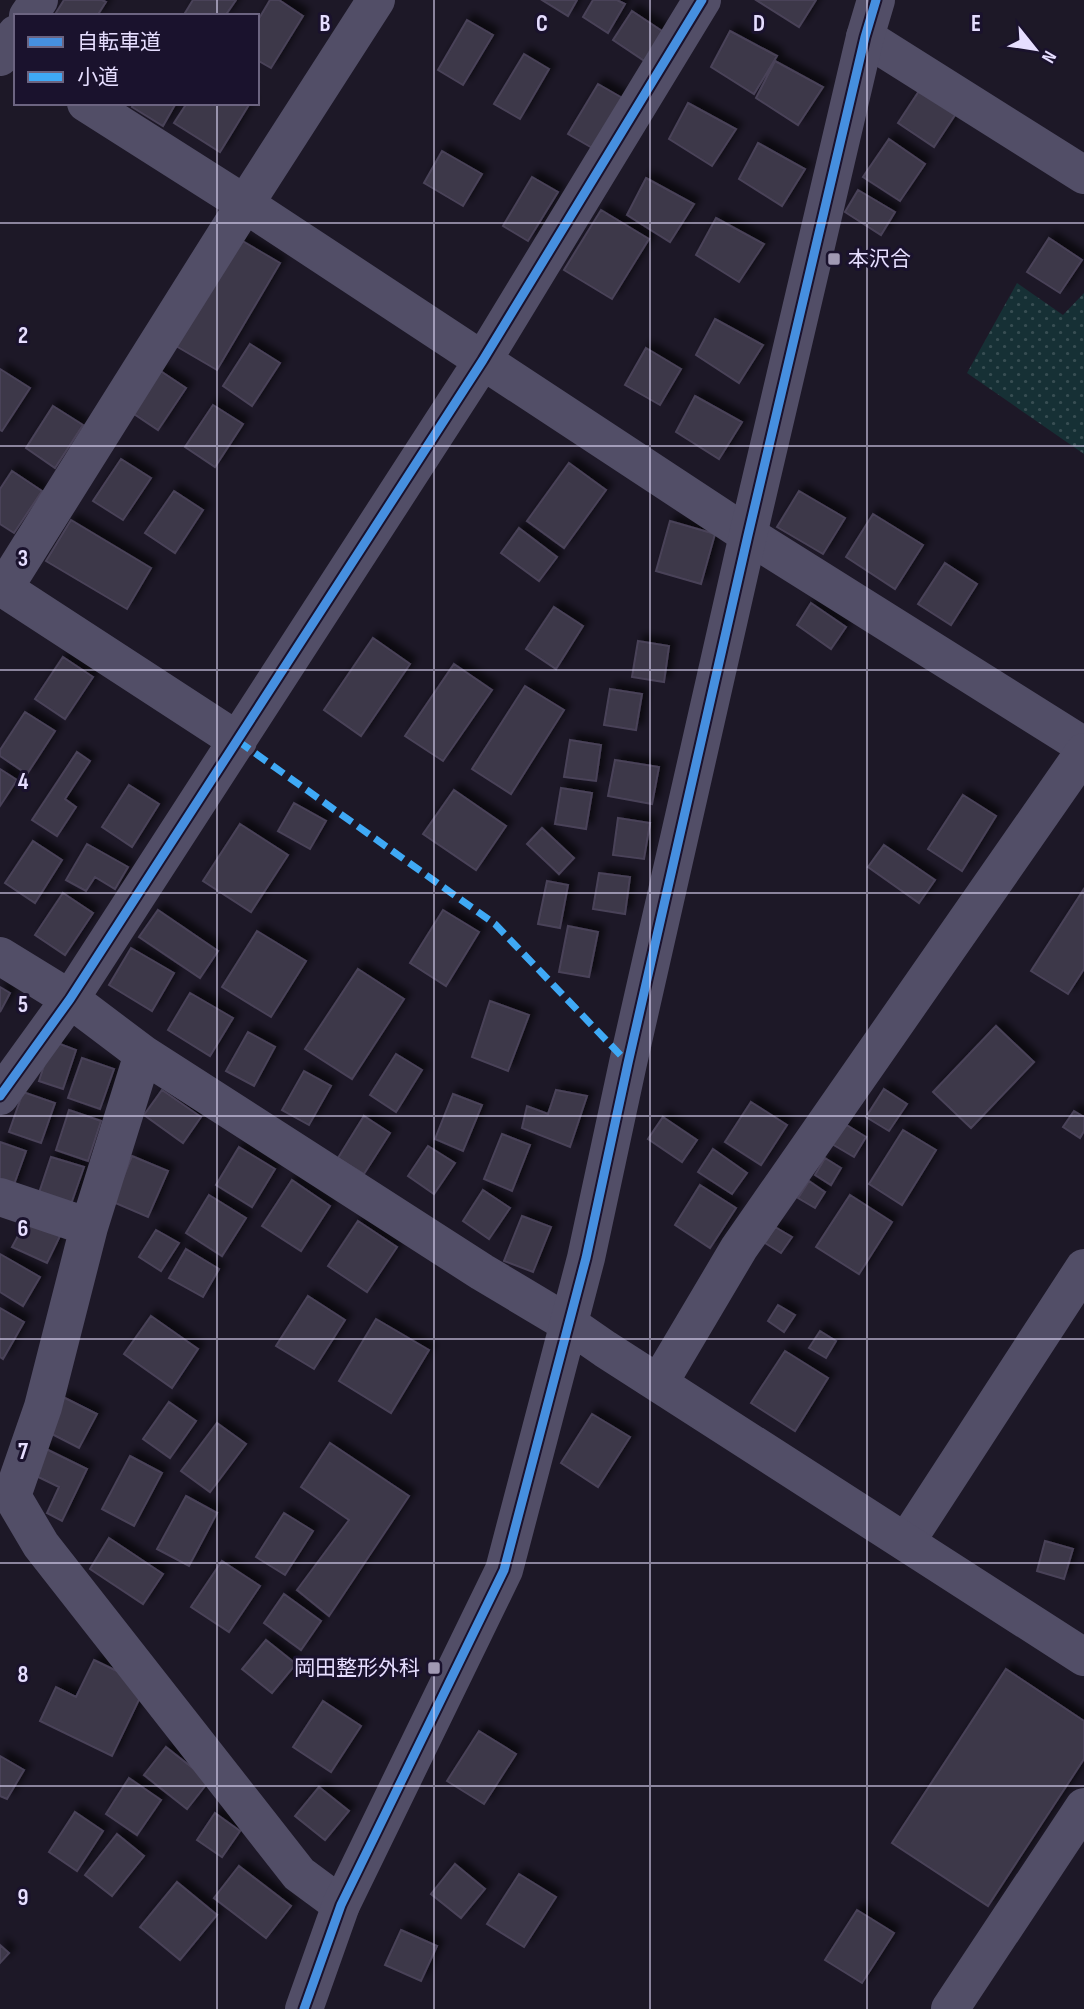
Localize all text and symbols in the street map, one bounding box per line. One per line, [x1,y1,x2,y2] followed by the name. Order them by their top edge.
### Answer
[320,10,331,38] text: B
[536,10,548,38] text: C
[753,10,765,38] text: D
[971,10,981,38] text: E
[14,14,259,105] legend
[1000,14,1070,84] north arrow
[77,30,161,55] text: 自転車道
[1036,47,1061,67] text: N
[77,65,119,90] text: 小道
[848,247,911,272] place label: 本沢合
[826,251,842,267] marker: 本沢合
[18,322,28,350] text: 2
[18,545,28,573] text: 3
[18,768,29,796] text: 4
[18,991,28,1019] text: 5
[18,1215,28,1243] text: 6
[18,1438,28,1466] text: 7
[294,1656,420,1681] place label: 岡田整形外科
[426,1660,442,1676] marker: 岡田整形外科
[18,1661,29,1689] text: 8
[18,1884,28,1912] text: 9

